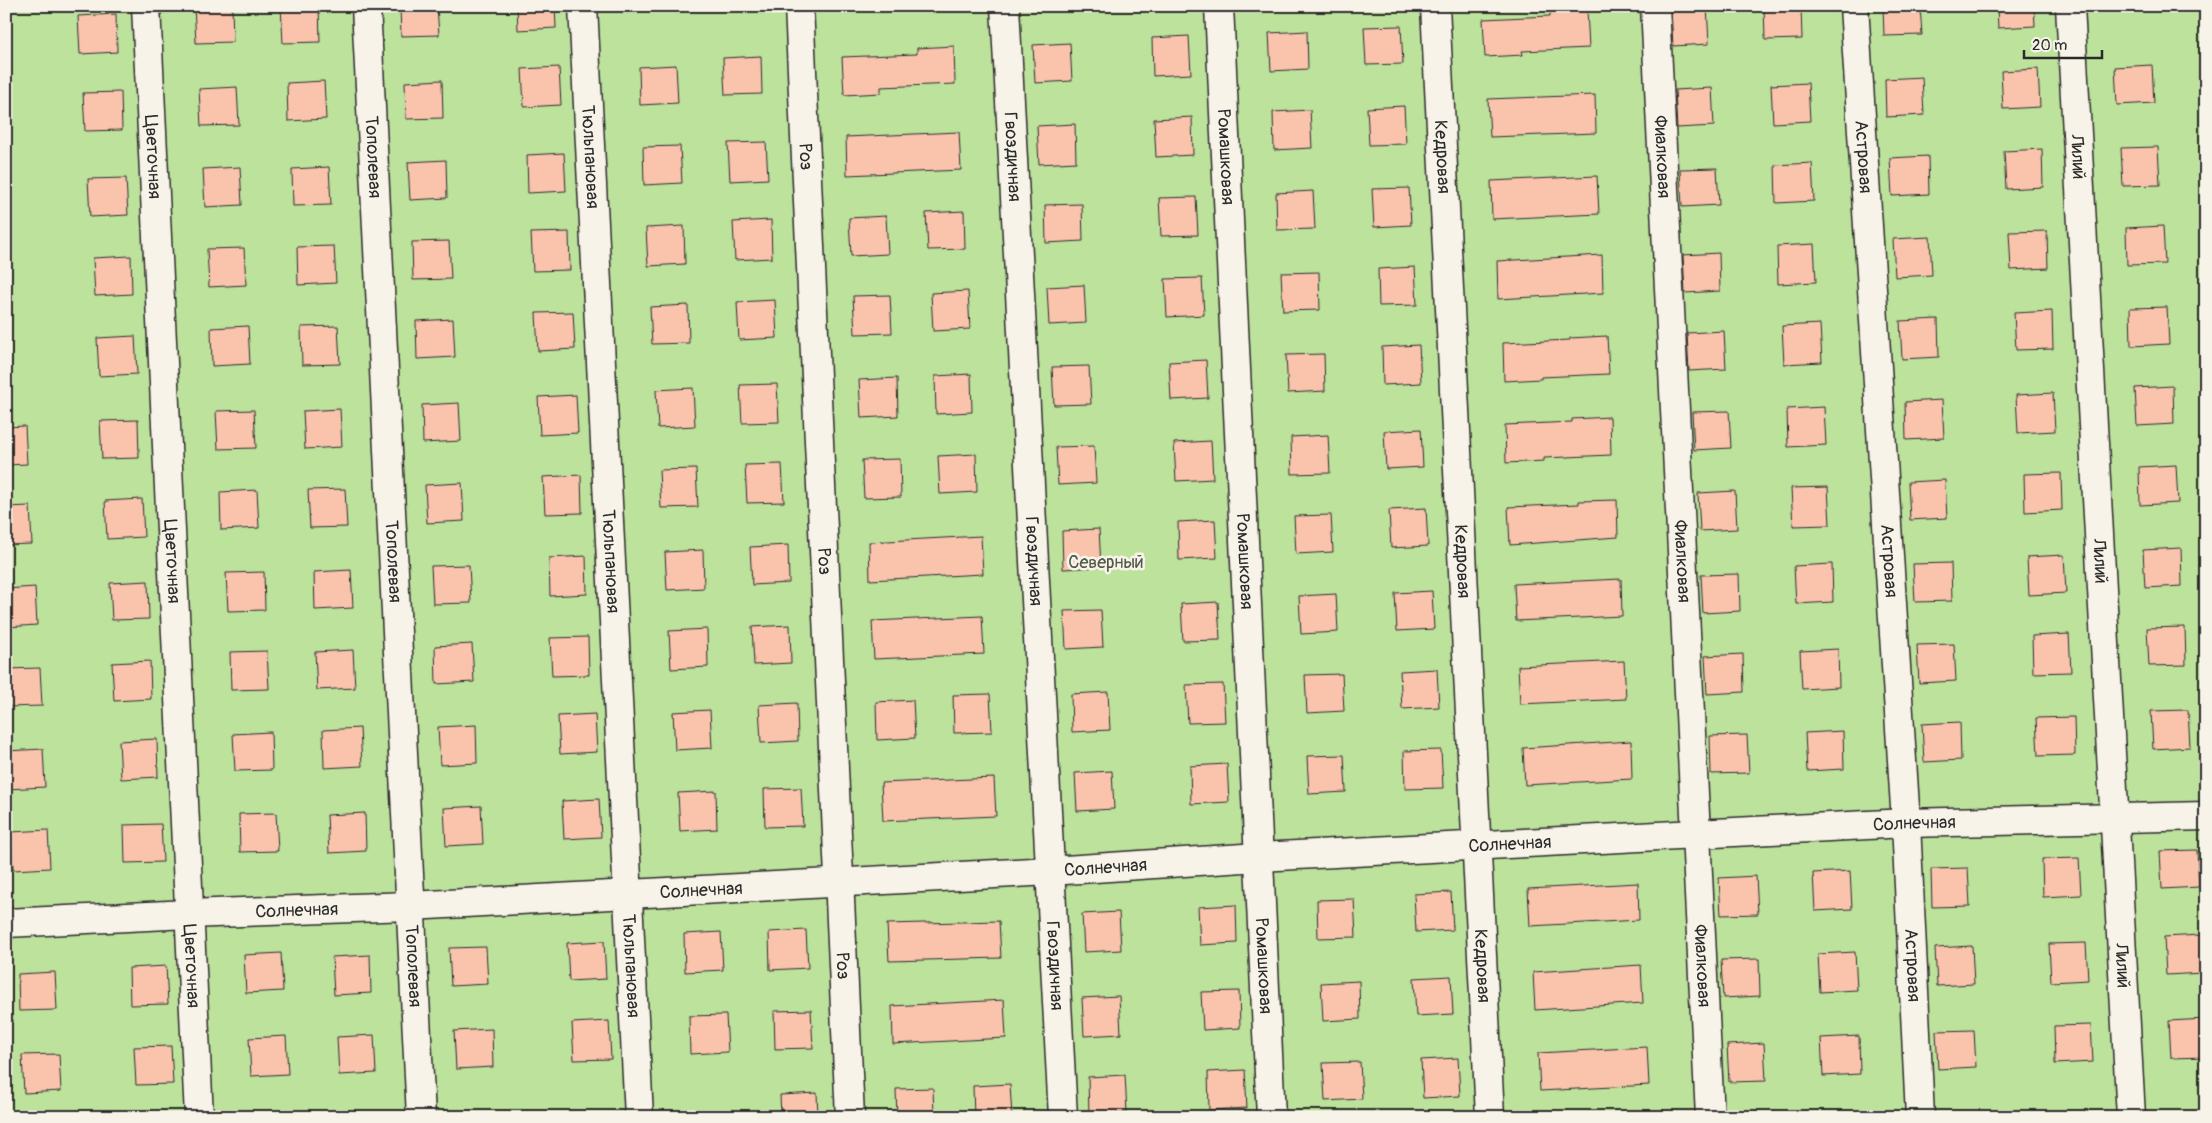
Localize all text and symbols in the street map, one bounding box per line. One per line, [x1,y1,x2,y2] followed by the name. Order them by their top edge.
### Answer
[2024,28,2102,60] scale bar
[2032,36,2067,55] text: 20 m
[577,104,605,209] street label: Тюльпановая
[1212,108,1240,205] street label: Ромашковая
[999,111,1027,202] street label: Гвоздичная
[140,114,167,199] street label: Цветочная
[360,115,387,199] street label: Тополевая
[1649,115,1676,199] street label: Фиалковая
[1429,119,1456,194] street label: Кедровая
[1850,119,1877,194] street label: Астровая
[2066,133,2091,180] street label: Лилий
[794,143,818,171] street label: Роз
[597,509,625,614] street label: Тюльпановая
[1231,513,1259,610] street label: Ромашковая
[1020,516,1048,607] street label: Гвоздичная
[159,519,186,604] street label: Цветочная
[380,520,407,603] street label: Тополевая
[1669,520,1696,603] street label: Фиалковая
[1449,524,1476,599] street label: Кедровая
[1876,524,1903,598] street label: Астровая
[2088,537,2113,584] street label: Лилий
[812,547,837,576] street label: Роз
[1068,551,1144,574] park label: Северный
[1872,810,1956,836] street label: Солнечная
[1468,830,1552,857] street label: Солнечная
[1063,853,1148,882] street label: Солнечная
[659,876,743,904] street label: Солнечная
[255,897,339,923] street label: Солнечная
[617,913,645,1018] street label: Тюльпановая
[1250,917,1278,1015] street label: Ромашковая
[1041,920,1069,1011] street label: Гвоздичная
[178,923,205,1008] street label: Цветочная
[400,924,427,1008] street label: Тополевая
[1689,924,1716,1008] street label: Фиалковая
[1469,928,1496,1003] street label: Кедровая
[1900,928,1926,1002] street label: Астровая
[2110,941,2135,989] street label: Лилий
[831,952,855,980] street label: Роз

